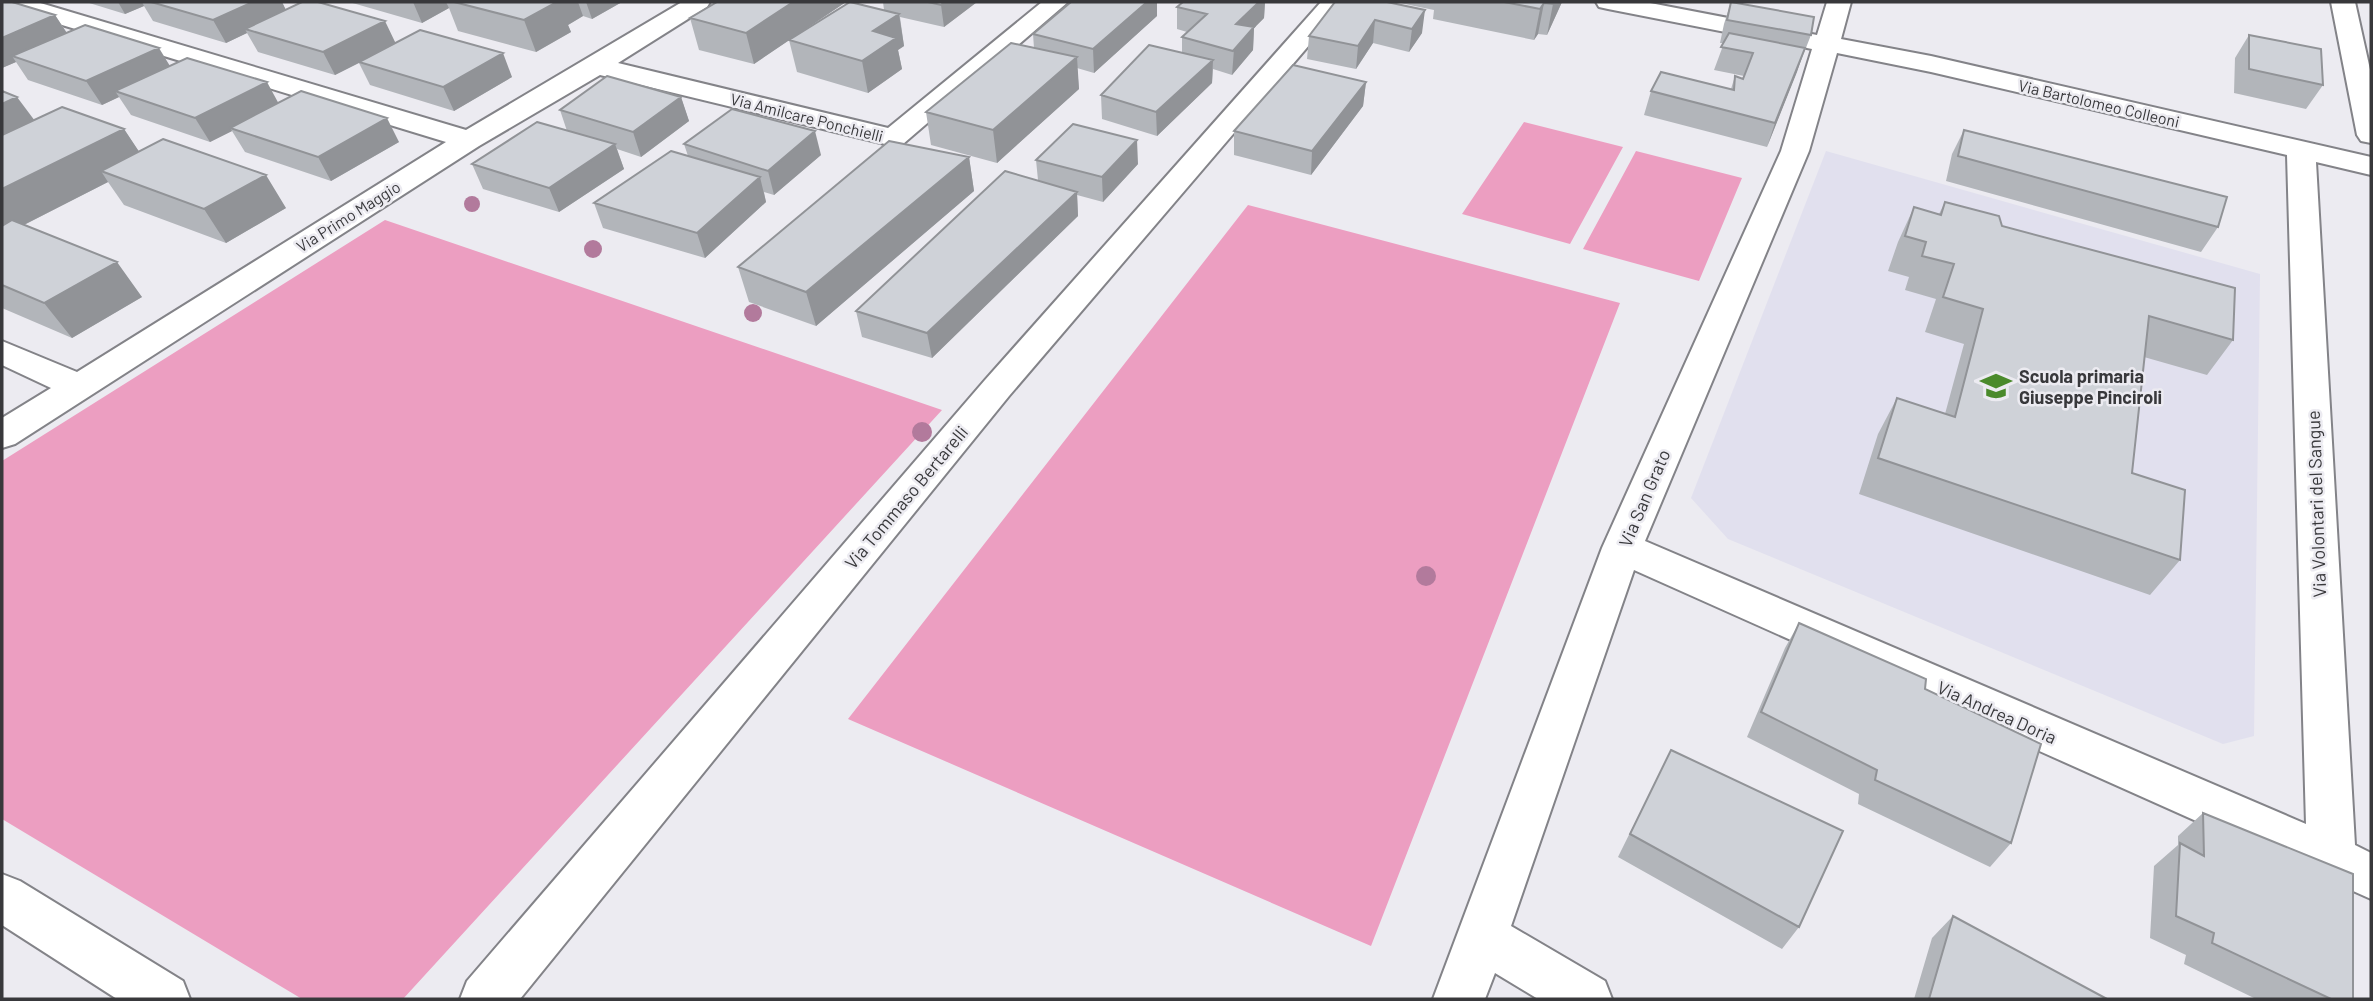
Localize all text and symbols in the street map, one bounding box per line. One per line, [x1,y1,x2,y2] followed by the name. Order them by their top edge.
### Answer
[2016,75,2182,131] street label: Via Bartolomeo Colleoni
[729,89,885,145] street label: Via Amilcare Ponchielli
[293,176,403,256] street label: Via Primo Maggio
[2019,365,2162,408] place label: Scuola primaria Giuseppe Pinciroli
[1979,369,2013,403] school or university icon: Scuola primaria Giuseppe Pinciroli
[2302,410,2330,598] street label: Via Volontari del Sangue
[840,421,972,573] street label: Via Tommaso Bertarelli
[1614,446,1674,550] street label: Via San Grato
[1934,676,2060,748] street label: Via Andrea Doria

